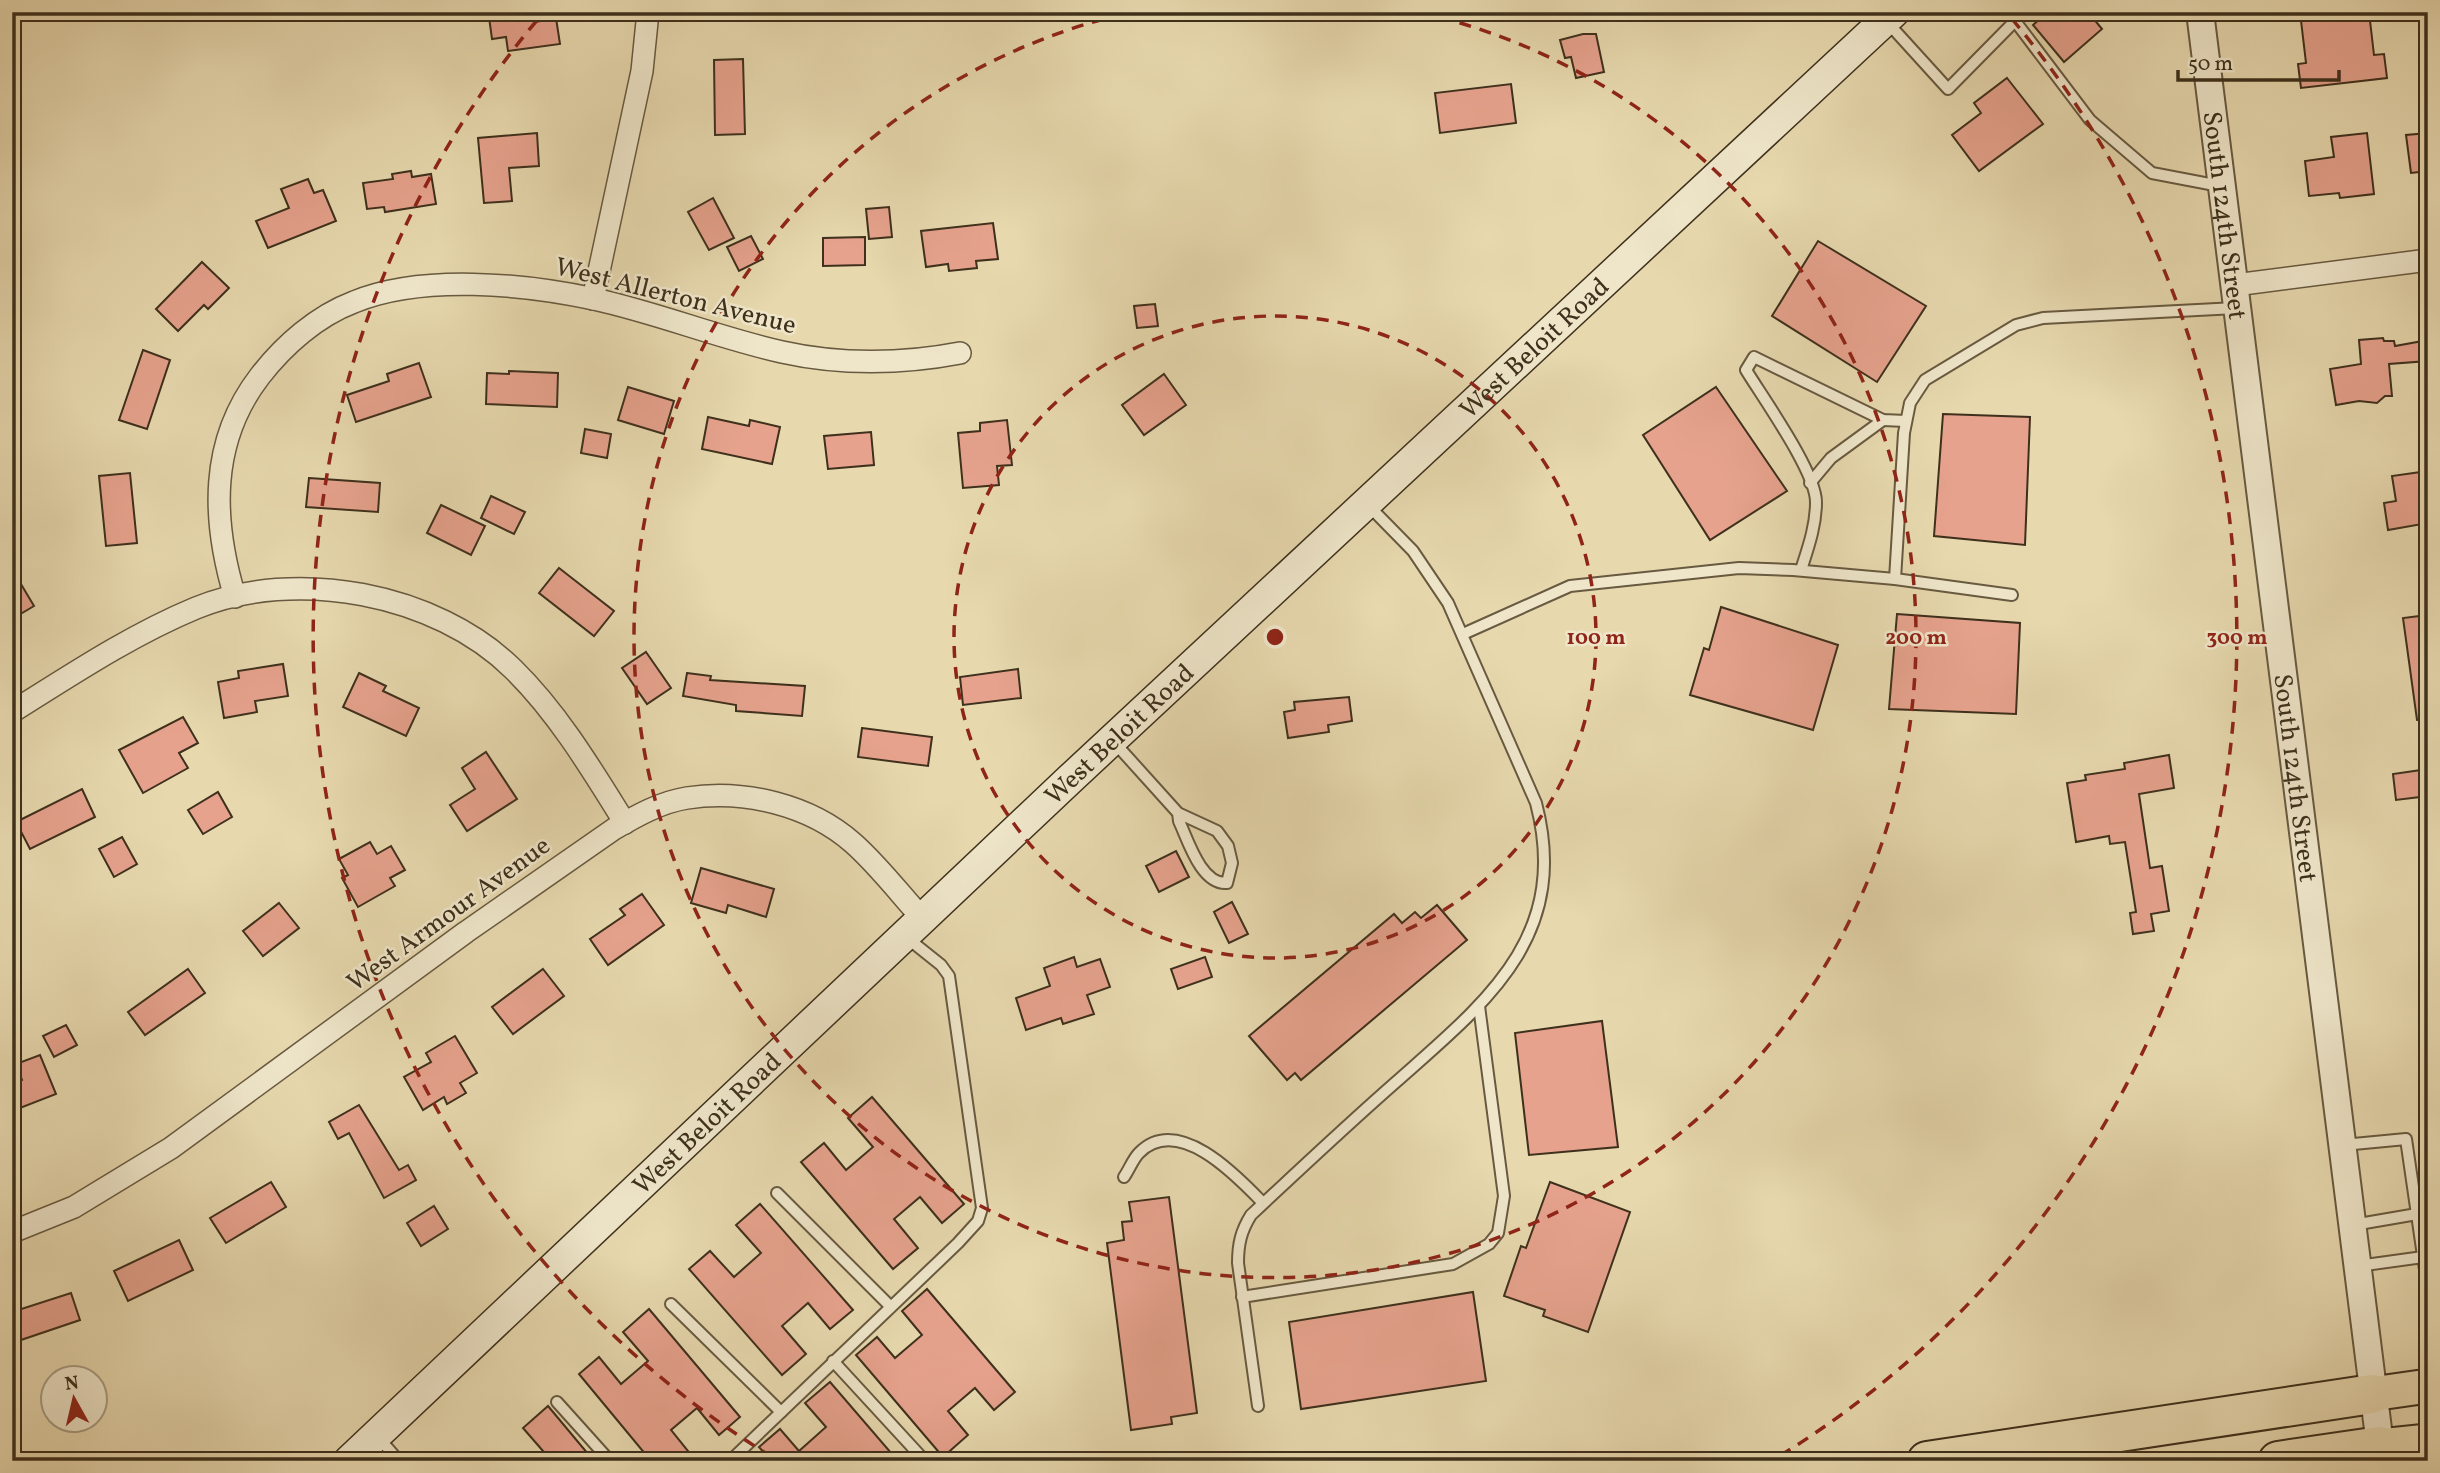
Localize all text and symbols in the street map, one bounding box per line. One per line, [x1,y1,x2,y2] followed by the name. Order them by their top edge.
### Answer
[2178,38,2338,82] scale bar
[2188,50,2233,79] text: 50 m
[2193,109,2254,322] street label: South 124th Street
[551,250,800,344] street label: West Allerton Avenue
[1452,270,1618,428] street label: West Beloit Road
[1566,624,1626,653] text: 100 m
[1885,624,1947,653] text: 200 m
[2207,624,2267,653] text: 300 m
[1263,625,1287,649] centre of rings
[1037,656,1203,814] street label: West Beloit Road
[2263,672,2325,884] street label: South 124th Street
[340,828,558,1001] street label: West Armour Avenue
[625,1045,790,1204] street label: West Beloit Road
[38,1364,108,1434] north arrow
[63,1370,81,1398] text: N

